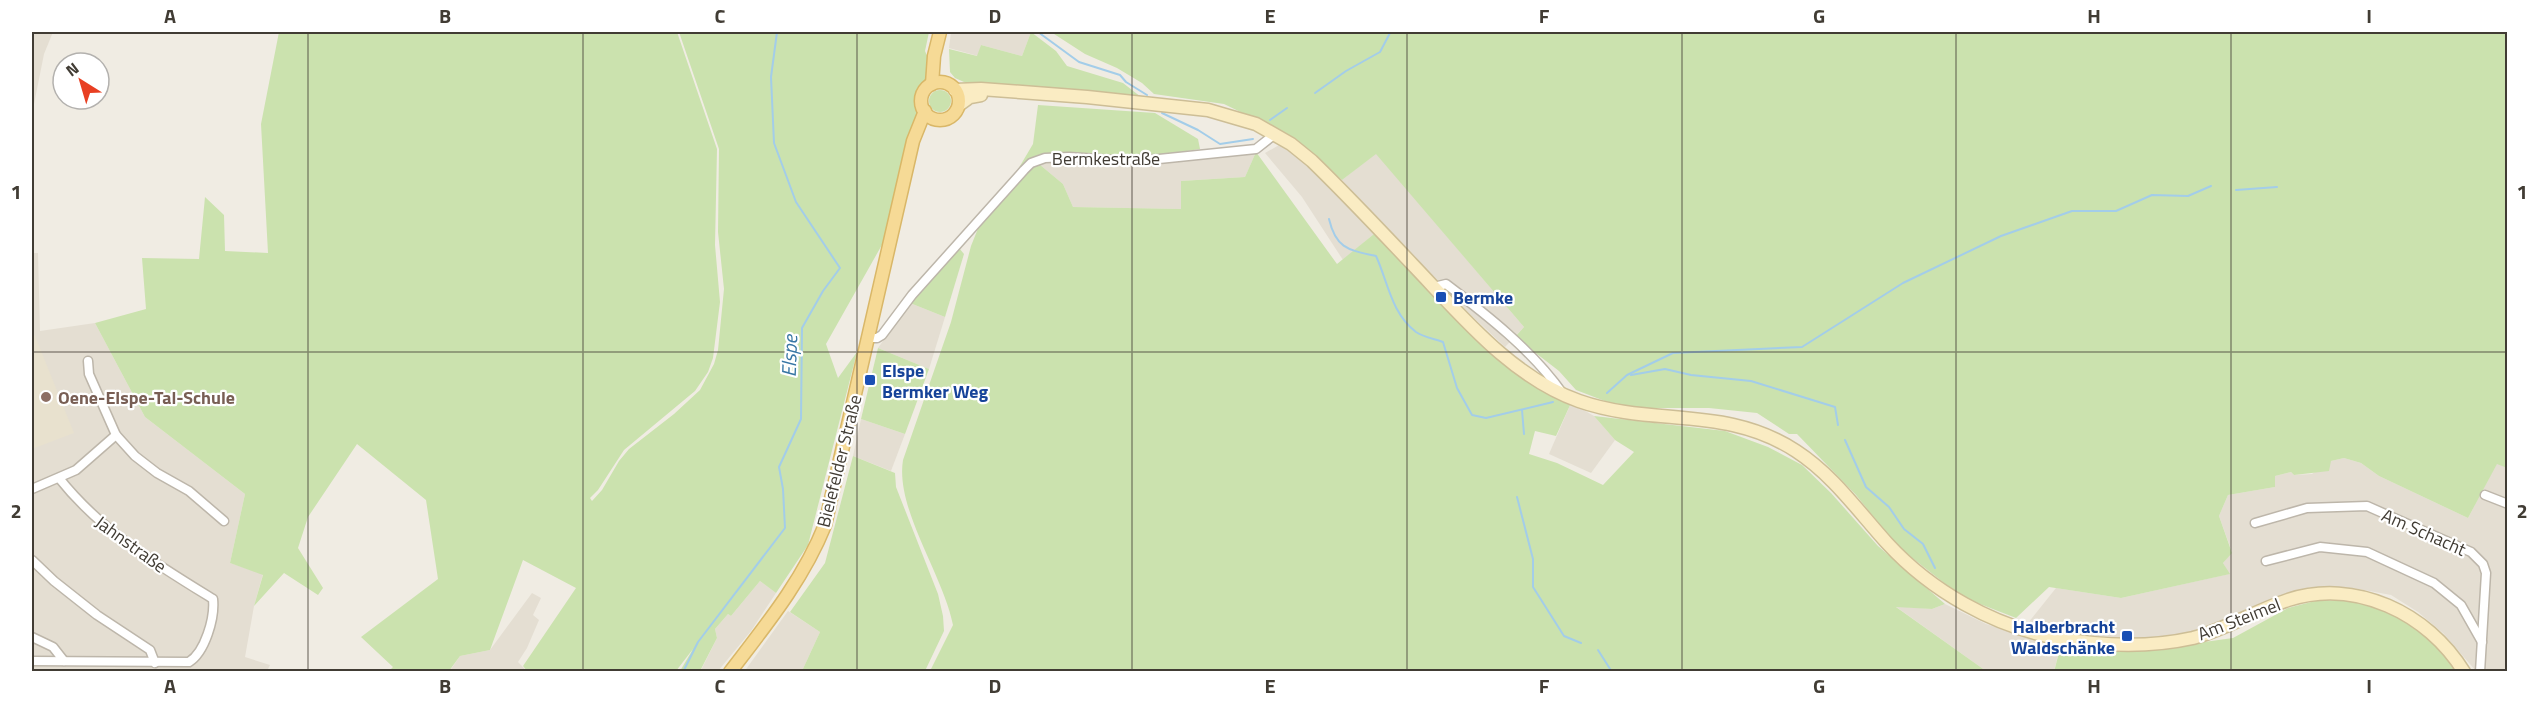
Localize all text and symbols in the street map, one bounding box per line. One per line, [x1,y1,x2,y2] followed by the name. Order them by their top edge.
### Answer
[164,0,176,31] text: A
[439,0,451,31] text: B
[715,0,726,31] text: C
[989,0,1001,31] text: D
[1264,0,1276,31] text: E
[1539,0,1550,31] text: F
[1813,0,1825,31] text: G
[2087,0,2101,31] text: H
[2366,0,2372,31] text: I
[51,51,111,111] north arrow
[60,56,84,82] text: N
[1052,145,1160,172] street label: Bermkestraße
[10,176,22,207] text: 1
[2516,176,2528,207] text: 1
[1453,284,1513,311] place label: Bermke
[1434,290,1448,304] marker: Bermke
[773,333,805,378] water label: Elspe
[882,357,988,405] place label: Elspe Bermker Weg
[863,373,877,387] marker: Elspe Bermker Weg
[58,384,235,411] place label: Oene-Elspe-Tal-Schule
[39,390,53,404] marker: Oene-Elspe-Tal-Schule
[809,392,869,530] street label: Bielefelder Straße
[10,495,22,526] text: 2
[2516,495,2528,526] text: 2
[2377,501,2471,563] street label: Am Schacht
[90,509,172,579] street label: Jahnstraße
[2194,591,2284,647] street label: Am Steimel
[2011,613,2115,661] place label: Halberbracht Waldschänke
[2120,629,2134,643] marker: Halberbracht Waldschänke
[164,670,176,701] text: A
[439,670,451,701] text: B
[715,670,726,701] text: C
[989,670,1001,701] text: D
[1264,670,1276,701] text: E
[1539,670,1550,701] text: F
[1813,670,1825,701] text: G
[2087,670,2101,701] text: H
[2366,670,2372,701] text: I

